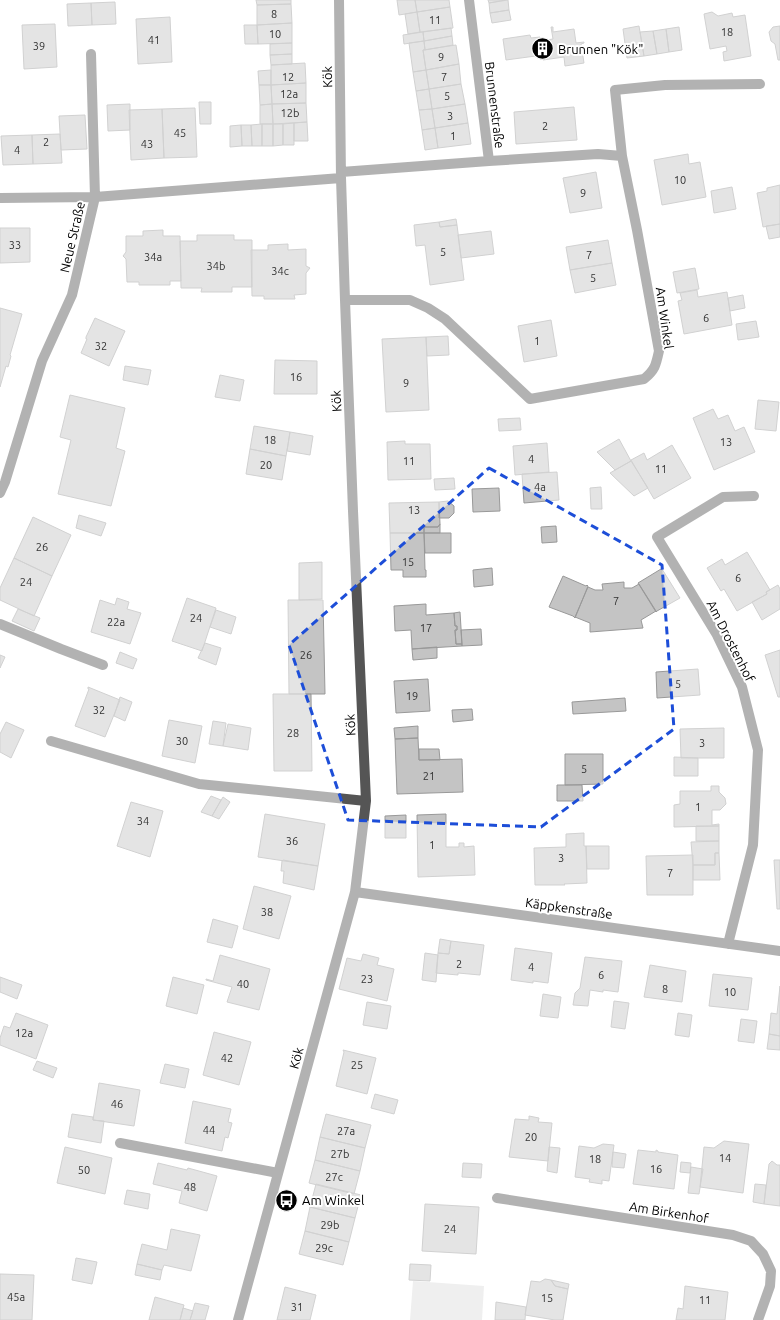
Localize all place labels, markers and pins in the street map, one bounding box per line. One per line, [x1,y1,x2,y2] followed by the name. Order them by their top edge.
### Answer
[530,36,556,62] building icon: Brunnen "Kök"
[558,42,643,56] place label: Brunnen "Kök"
[274,1187,300,1213] bus stop icon: Am Winkel
[302,1193,365,1207] place label: Am Winkel

